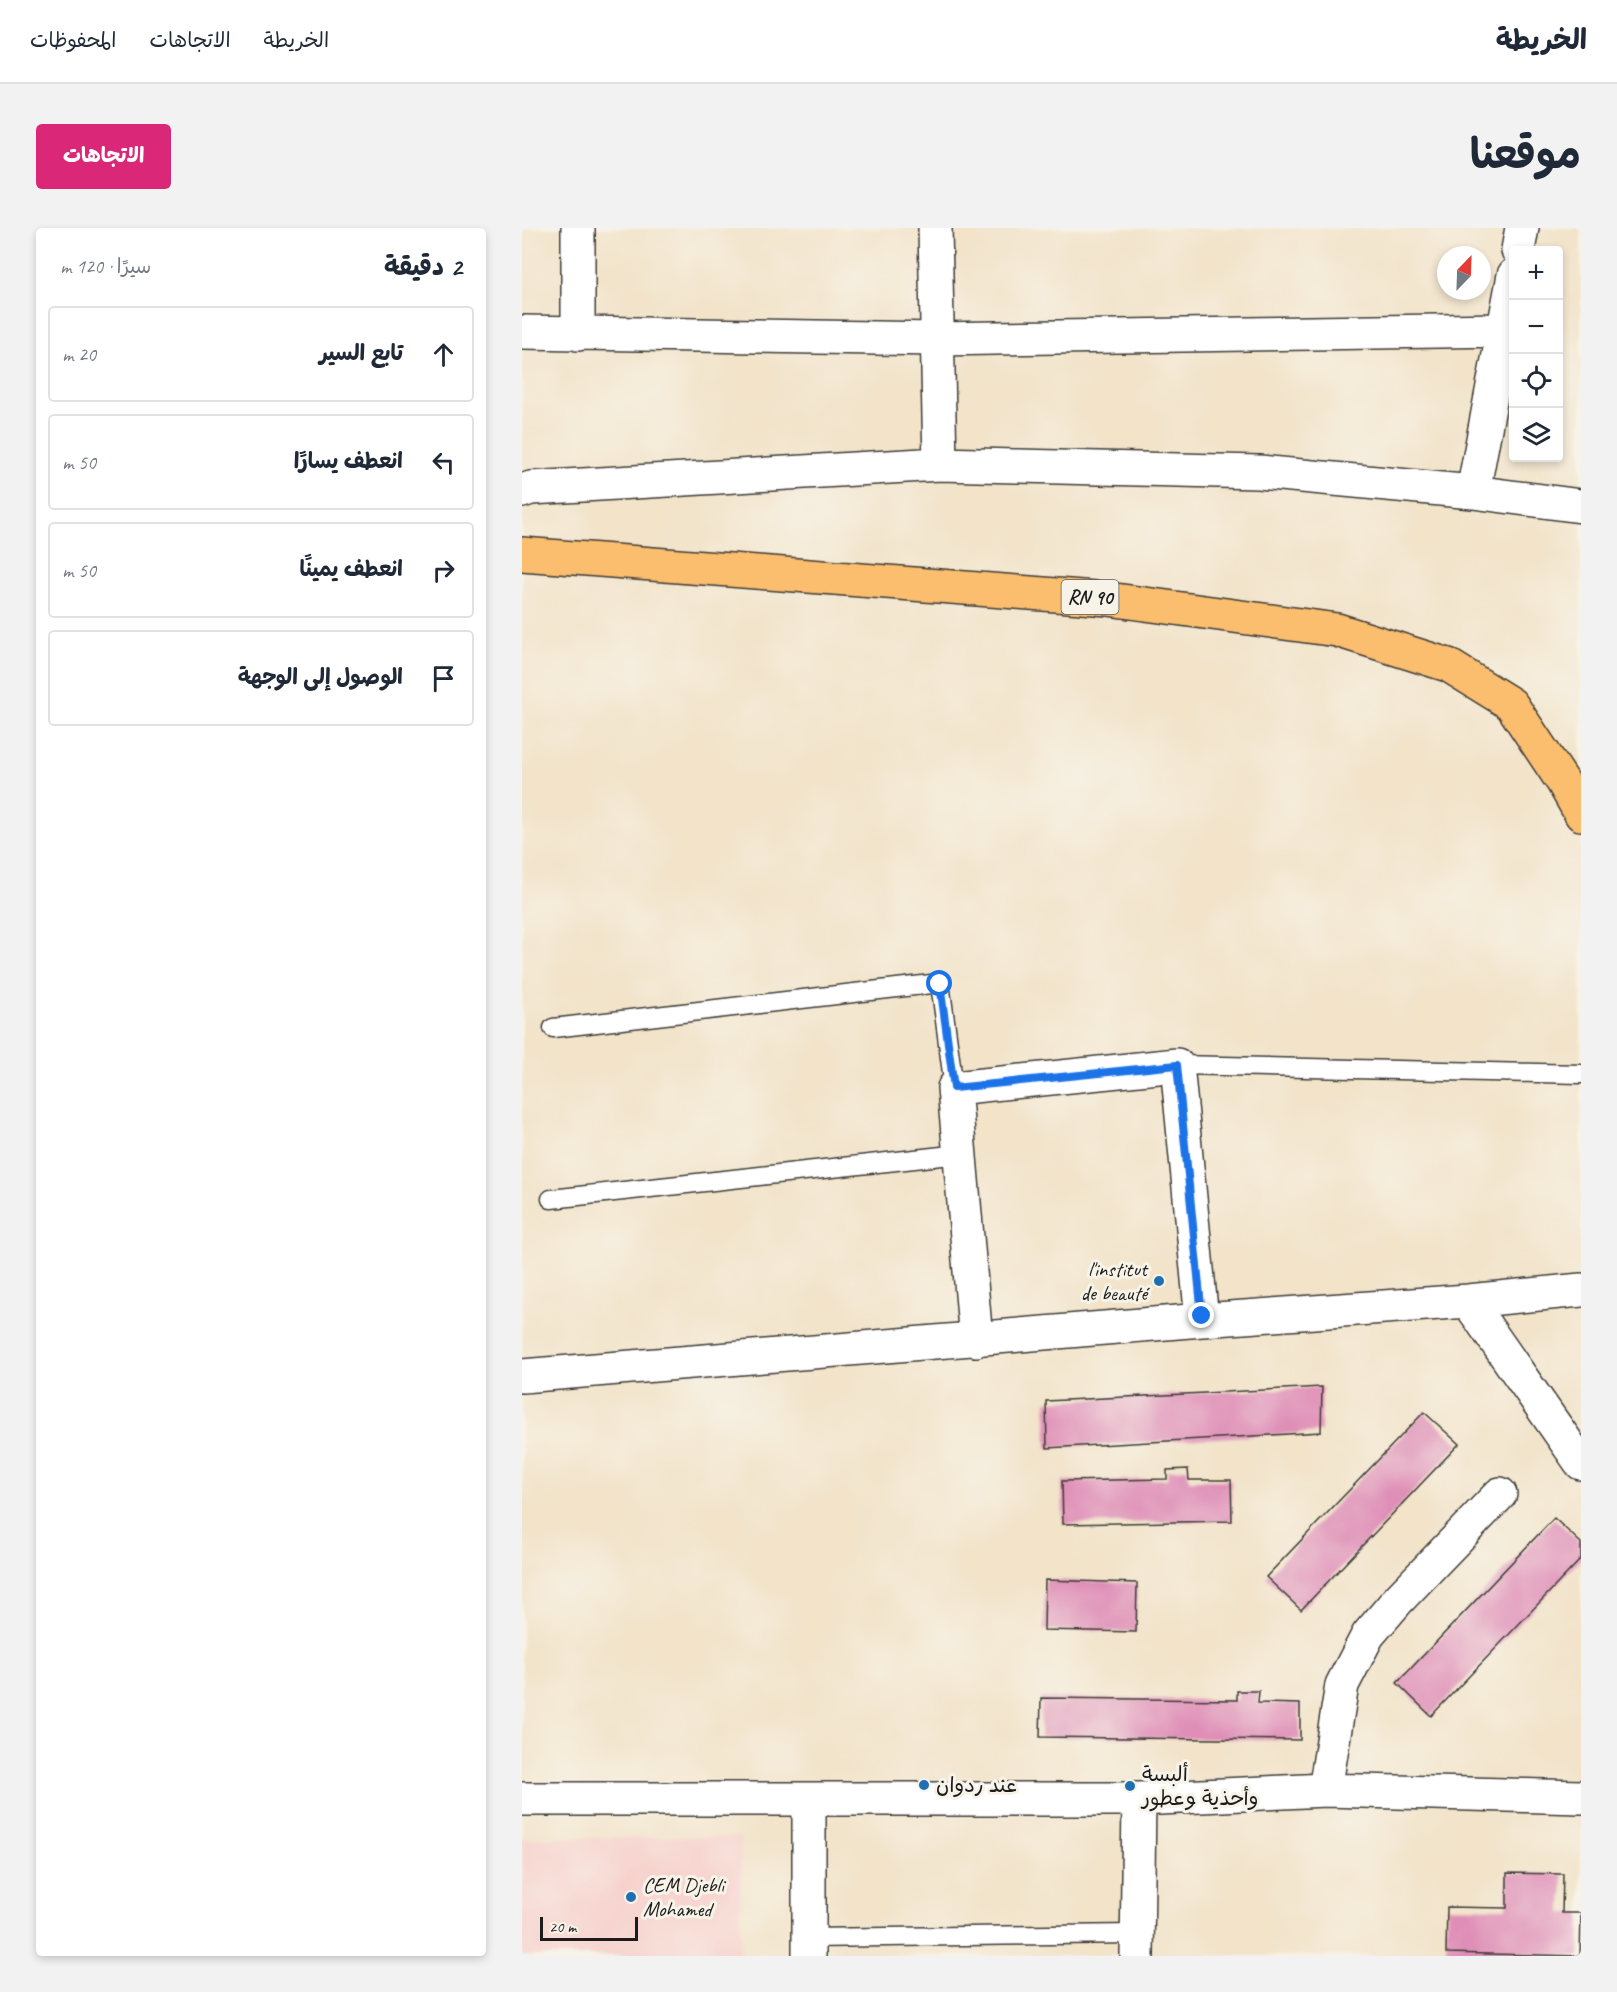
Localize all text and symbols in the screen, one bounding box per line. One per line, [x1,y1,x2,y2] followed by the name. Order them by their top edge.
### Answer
[1496,22,1587,57] text: الخريطة
[30,27,116,53] text: المحفوظات
[149,27,231,53] text: الاتجاهات
[264,27,329,53] text: الخريطة
[36,124,171,189] button: الاتجاهات
[1470,128,1581,181] text: موقعنا
[1437,246,1491,300] north arrow
[1509,246,1563,462] map controls
[1509,246,1563,300] button: +
[384,250,462,283] text: 2 دقيقة
[60,254,151,279] text: سيرًا · 120 m
[1509,300,1563,354] button: −
[427,338,460,371] icon: ahead
[319,339,403,367] text: تابع السير
[62,342,96,367] text: 20 m
[1509,354,1563,408] button: locate
[1509,408,1563,462] button: layers
[427,446,460,479] icon: left
[294,447,403,475] text: انعطف يسارًا
[62,450,96,475] text: 50 m
[427,554,460,587] icon: right
[299,555,403,583] text: انعطف يمينًا
[62,558,96,583] text: 50 m
[1062,580,1118,614] road number: RN 90
[427,662,460,695] icon: arrive
[238,663,403,691] text: الوصول إلى الوجهة
[926,970,952,996] route start
[1081,1256,1150,1306] place label: l'institut de beauté
[1152,1274,1166,1288] marker: l'institut de beauté
[1188,1302,1214,1328] route end
[1140,1761,1258,1812] place label: ألبسة وأحذية وعطور
[936,1772,1017,1798] place label: عند ردوان
[917,1778,931,1792] marker: عند ردوان
[1123,1779,1137,1793] marker: ألبسة وأحذية وعطور
[643,1872,727,1922] place label: CEM Djebli Mohamed
[624,1890,638,1904] marker: CEM Djebli Mohamed
[540,1914,638,1942] scale bar
[549,1917,576,1937] text: 20 m

